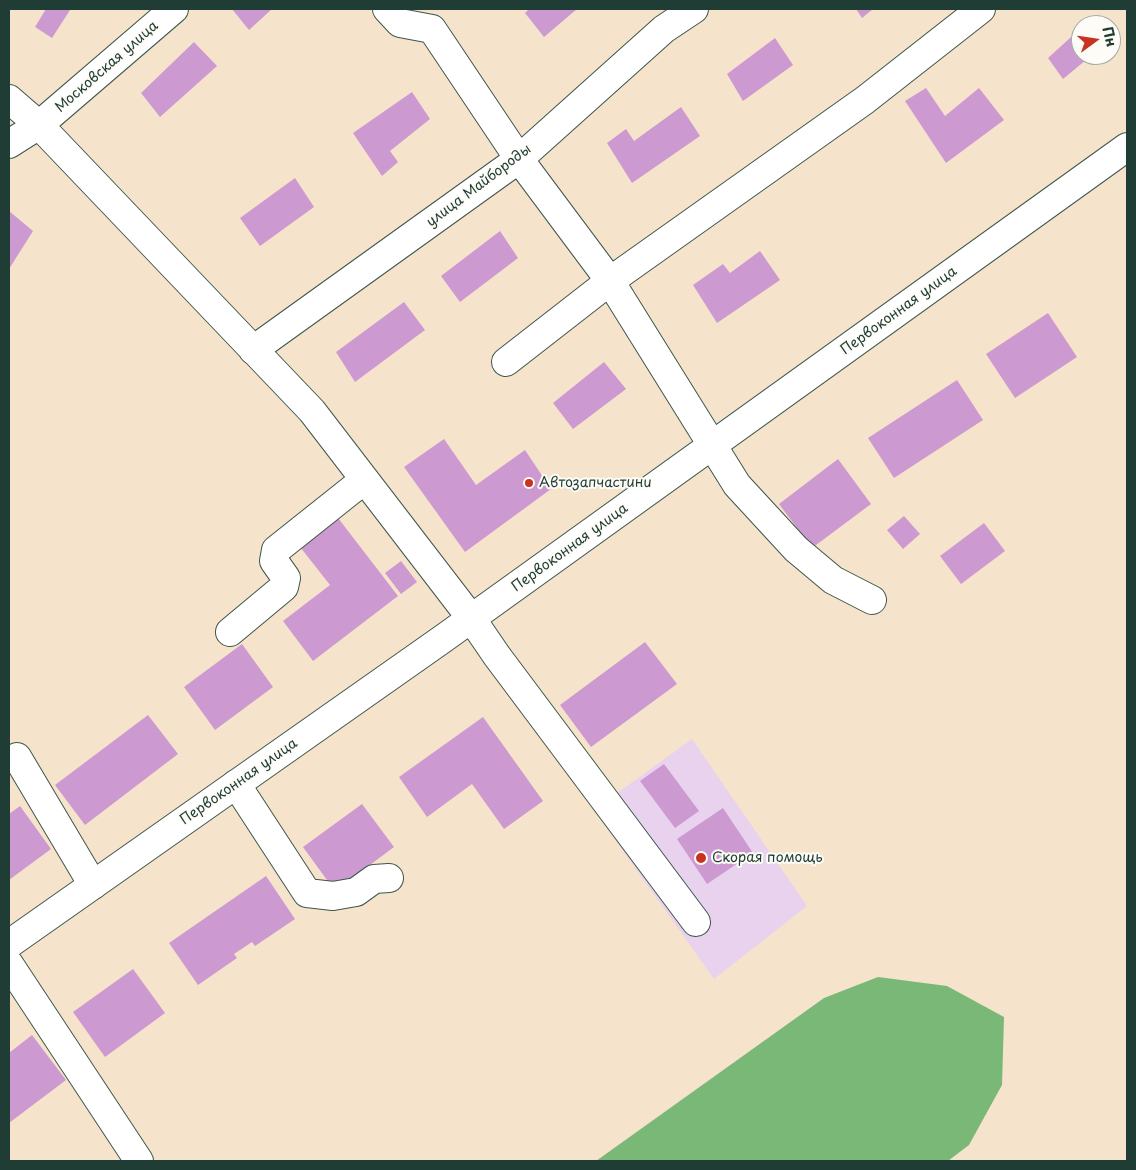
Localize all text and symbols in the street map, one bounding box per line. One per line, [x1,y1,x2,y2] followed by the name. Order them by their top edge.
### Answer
[1071,15,1121,65] north arrow
[52,18,162,116] street label: Московская улица
[1097,24,1123,49] text: Пн
[423,141,535,231] street label: улица Майбороды
[838,263,960,359] street label: Первоконная улица
[539,475,652,491] place label: Автозапчастини
[523,477,535,489] marker: Автозапчастини
[509,500,631,596] street label: Первоконная улица
[177,735,301,829] street label: Первоконная улица
[712,850,823,866] place label: Скорая помощь
[694,851,708,865] marker: Скорая помощь

